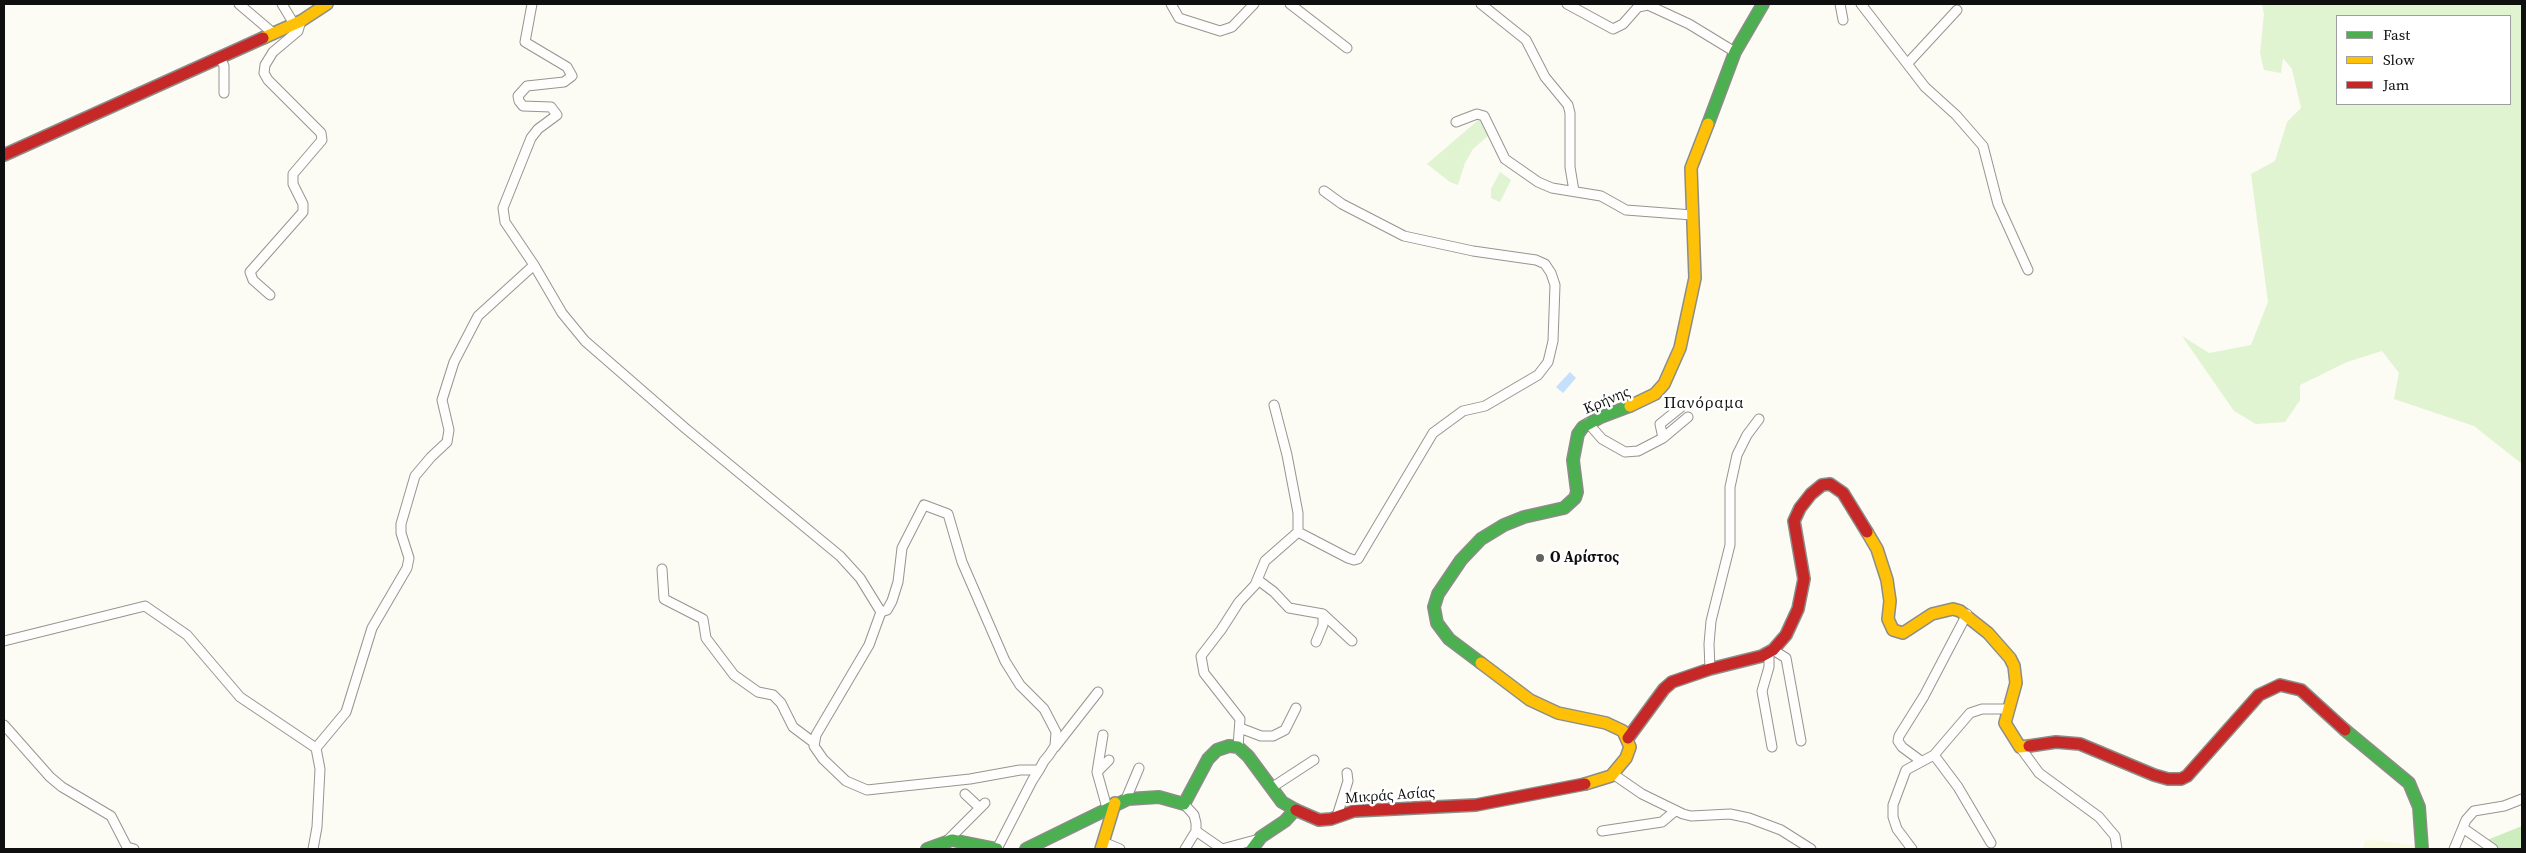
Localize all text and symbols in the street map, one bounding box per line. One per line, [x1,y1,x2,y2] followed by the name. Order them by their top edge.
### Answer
[2336,15,2511,105] legend
[2383,24,2410,45] text: Fast
[2383,49,2415,70] text: Slow
[2383,74,2409,95] text: Jam
[1581,383,1633,419] street label: Κρήνης
[1663,394,1745,414] district label: Πανόραμα
[1550,549,1619,567] place label: Ο Αρίστος
[1534,552,1546,564] marker: Ο Αρίστος
[1344,784,1436,808] street label: Μικράς Ασίας

